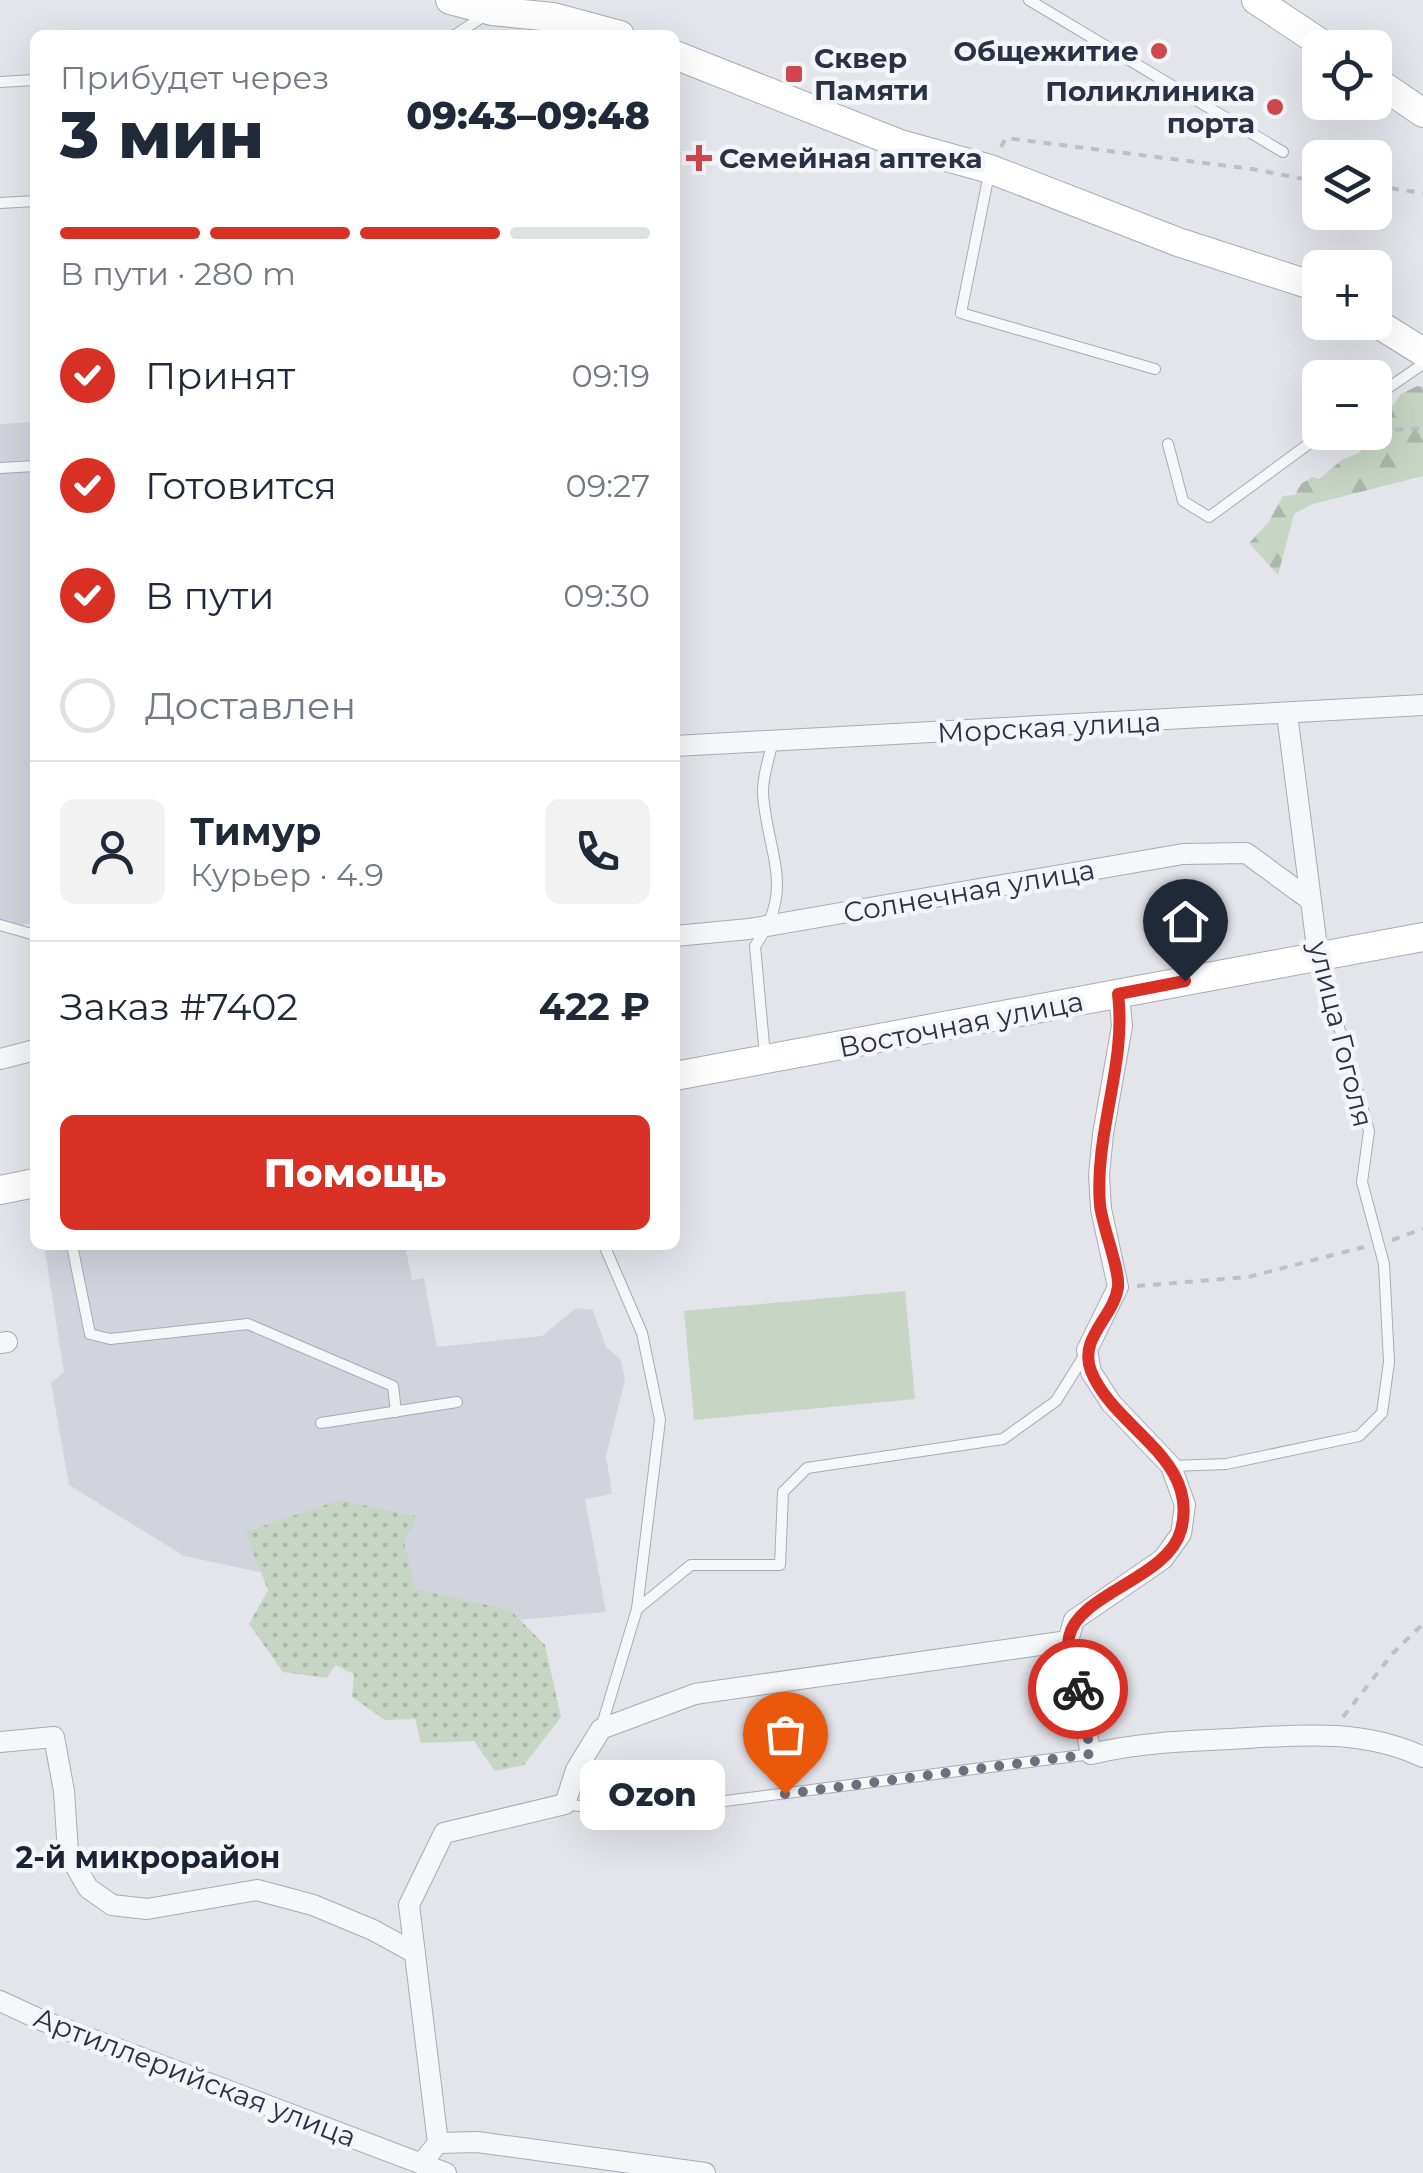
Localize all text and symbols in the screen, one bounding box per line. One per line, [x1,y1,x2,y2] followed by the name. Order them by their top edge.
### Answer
[1302,30,1392,450] map controls
[1302,30,1392,120] button: locate
[953,34,1139,68] place label: Общежитие
[1148,40,1170,62] marker: Общежитие
[814,41,929,107] place label: Сквер Памяти
[60,58,329,97] text: Прибудет через
[783,63,805,85] marker: Сквер Памяти
[1045,74,1255,140] place label: Поликлиника порта
[406,92,650,139] text: 09:43–09:48
[60,95,264,174] text: 3 мин
[1264,96,1286,118] marker: Поликлиника порта
[1302,140,1392,230] button: layers
[719,141,982,175] place label: Семейная аптека
[688,147,710,169] marker: Семейная аптека
[1302,250,1392,340] button: +
[60,254,296,293] text: В пути · 280 m
[60,348,115,403] icon: check
[145,352,295,399] text: Принят
[572,356,650,395] text: 09:19
[1302,360,1392,450] button: −
[60,458,115,513] icon: check
[145,462,337,509] text: Готовится
[566,466,650,505] text: 09:27
[60,568,115,623] icon: check
[145,572,274,619] text: В пути
[563,576,650,615] text: 09:30
[145,682,356,729] text: Доставлен
[936,704,1162,750] street label: Морская улица
[60,799,165,904] button: person
[545,799,650,904] button: phone
[190,808,321,855] text: Тимур
[841,852,1097,930] street label: Солнечная улица
[190,855,384,894] text: Курьер · 4.9
[1143,879,1228,982] pin
[1158,894,1213,949] icon: home
[1301,937,1381,1130] street label: улица Гоголя
[60,983,298,1030] text: Заказ #7402
[539,983,650,1030] text: 422 ₽
[836,984,1086,1064] street label: Восточная улица
[60,1115,650,1230] button: Помощь
[1028,1639,1128,1739] courier
[1051,1662,1106,1717] icon: bike
[743,1692,828,1795] pin
[758,1707,813,1762] icon: bag
[580,1759,725,1829] callout: Ozon
[608,1775,697,1814] text: Ozon
[16,1839,280,1876] district label: 2-й микрорайон
[29,2000,361,2154] street label: Артиллерийская улица

